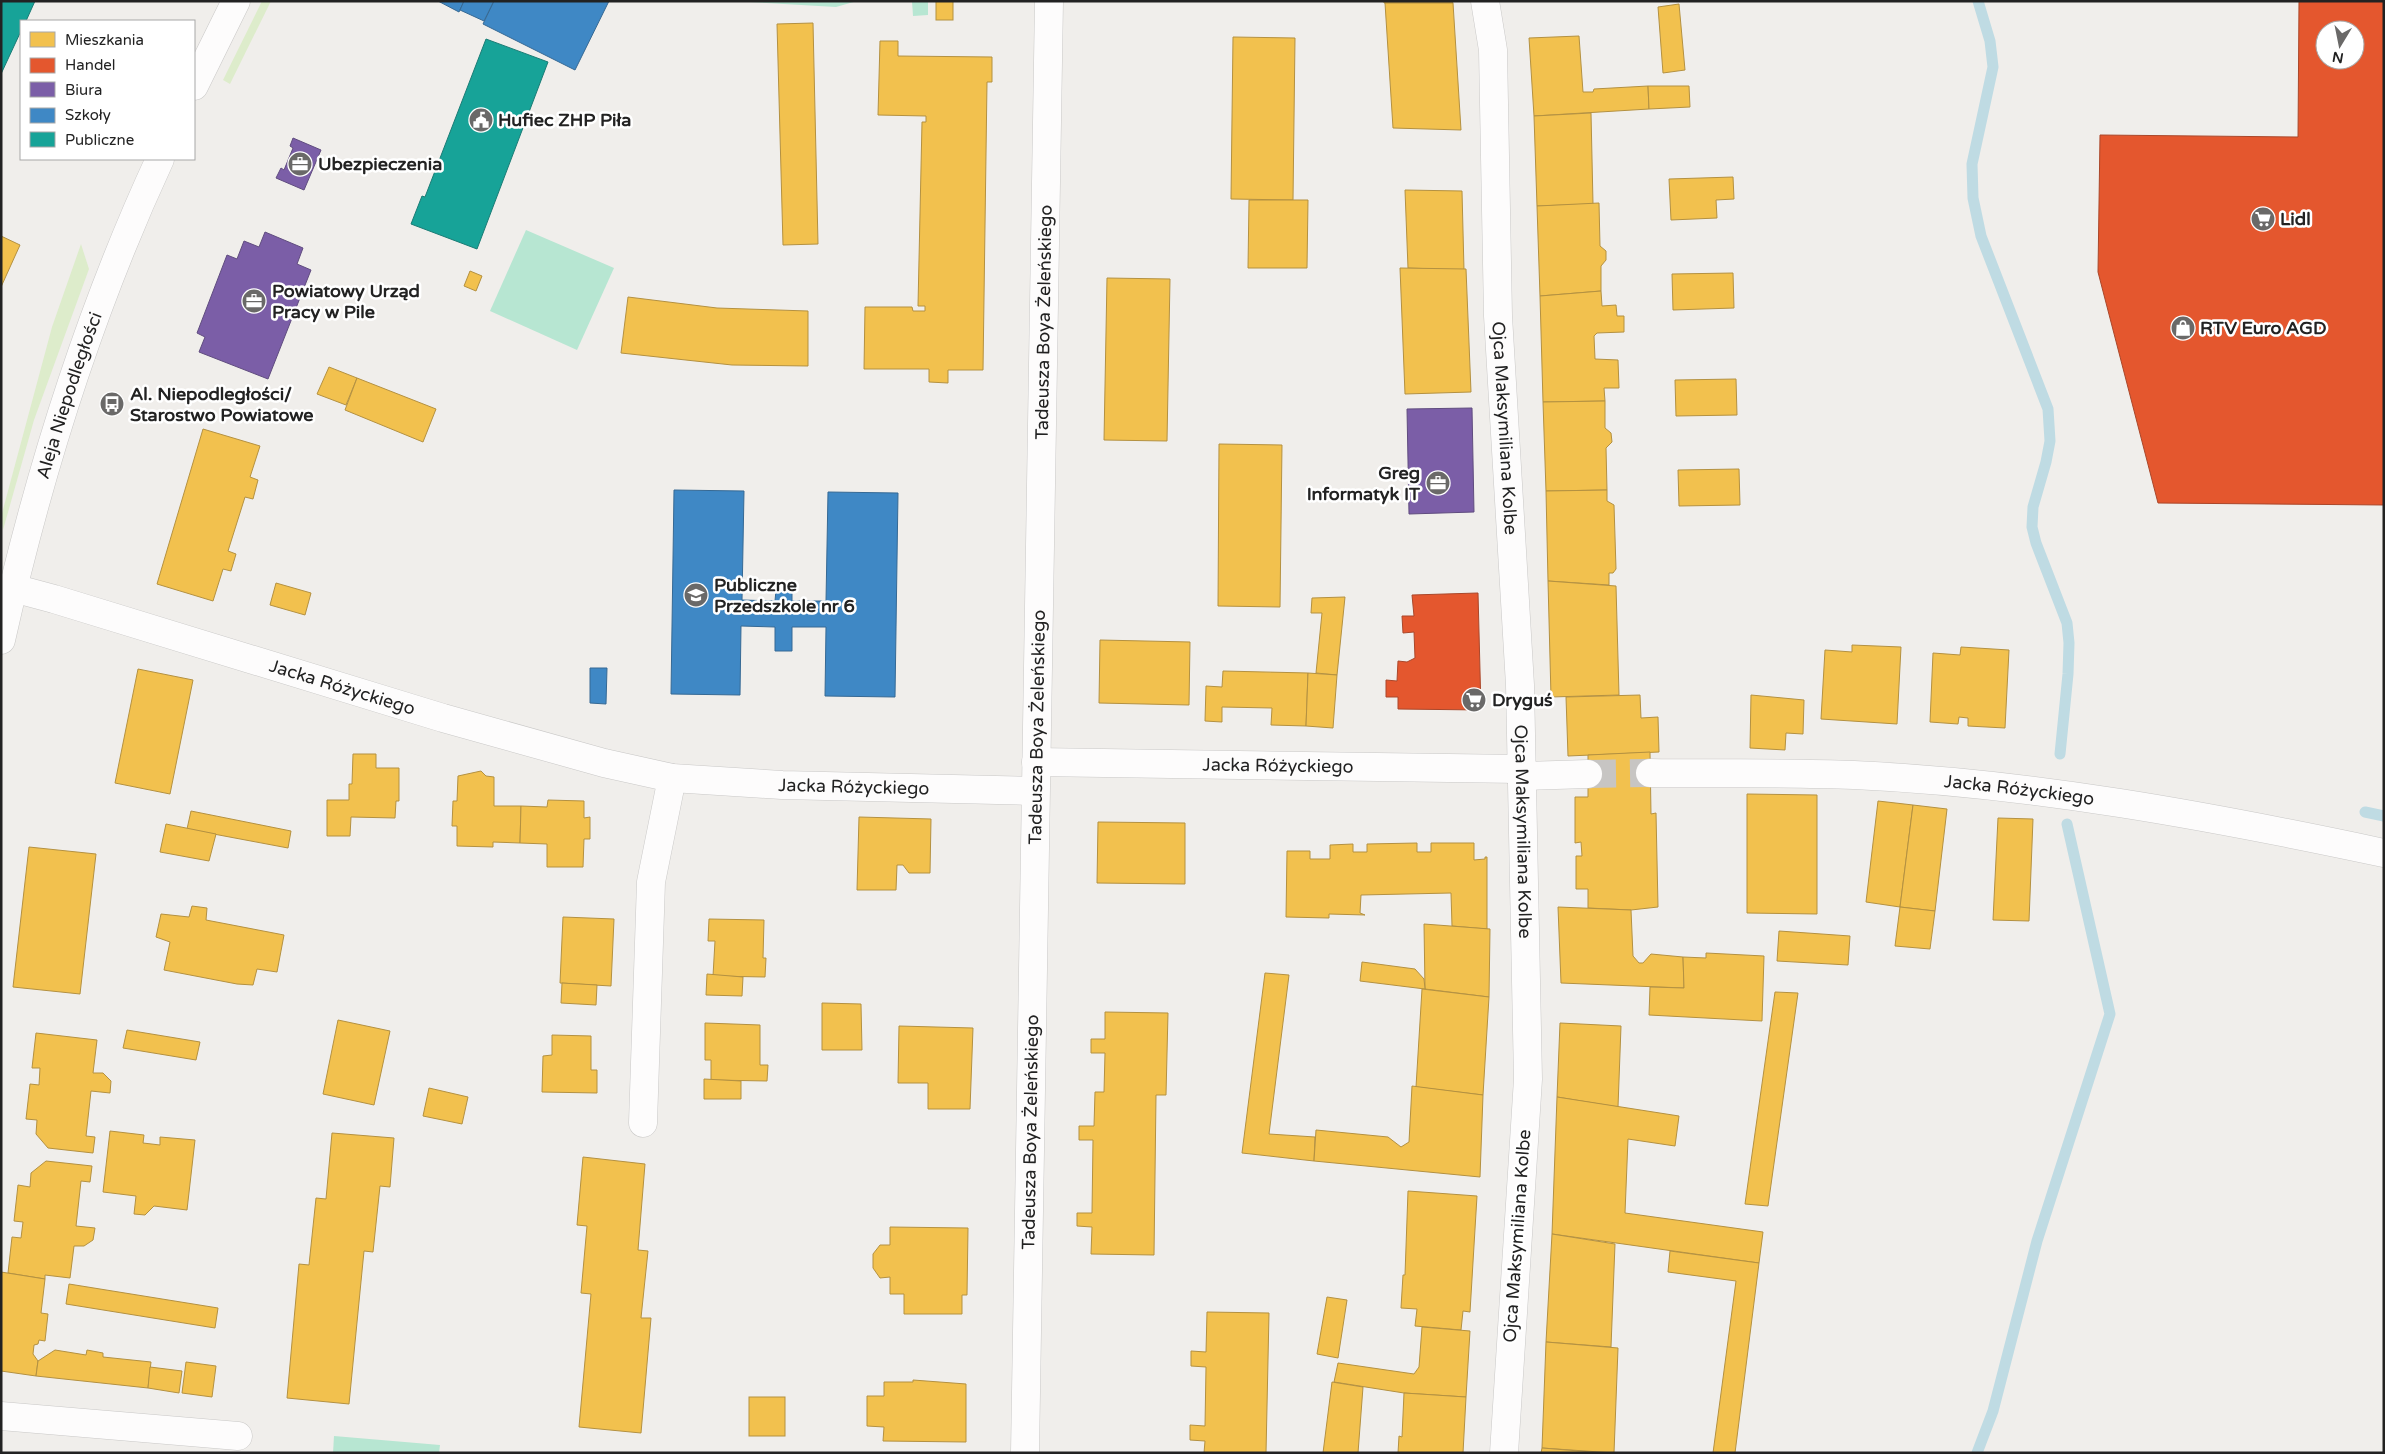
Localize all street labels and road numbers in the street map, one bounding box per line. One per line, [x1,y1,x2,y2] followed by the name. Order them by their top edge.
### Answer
[1031,204,1057,440] street label: Tadeusza Boya Żeleńskiego
[32,309,107,481] street label: Aleja Niepodległości
[1487,321,1522,536] street label: Ojca Maksymiliana Kolbe
[1024,609,1050,845] street label: Tadeusza Boya Żeleńskiego
[267,655,418,720] street label: Jacka Różyckiego
[1510,724,1536,939] street label: Ojca Maksymiliana Kolbe
[1202,753,1354,778] street label: Jacka Różyckiego
[1943,770,2096,810] street label: Jacka Różyckiego
[778,774,930,799] street label: Jacka Różyckiego
[1017,1014,1043,1250] street label: Tadeusza Boya Żeleńskiego
[1499,1129,1535,1343] street label: Ojca Maksymiliana Kolbe

